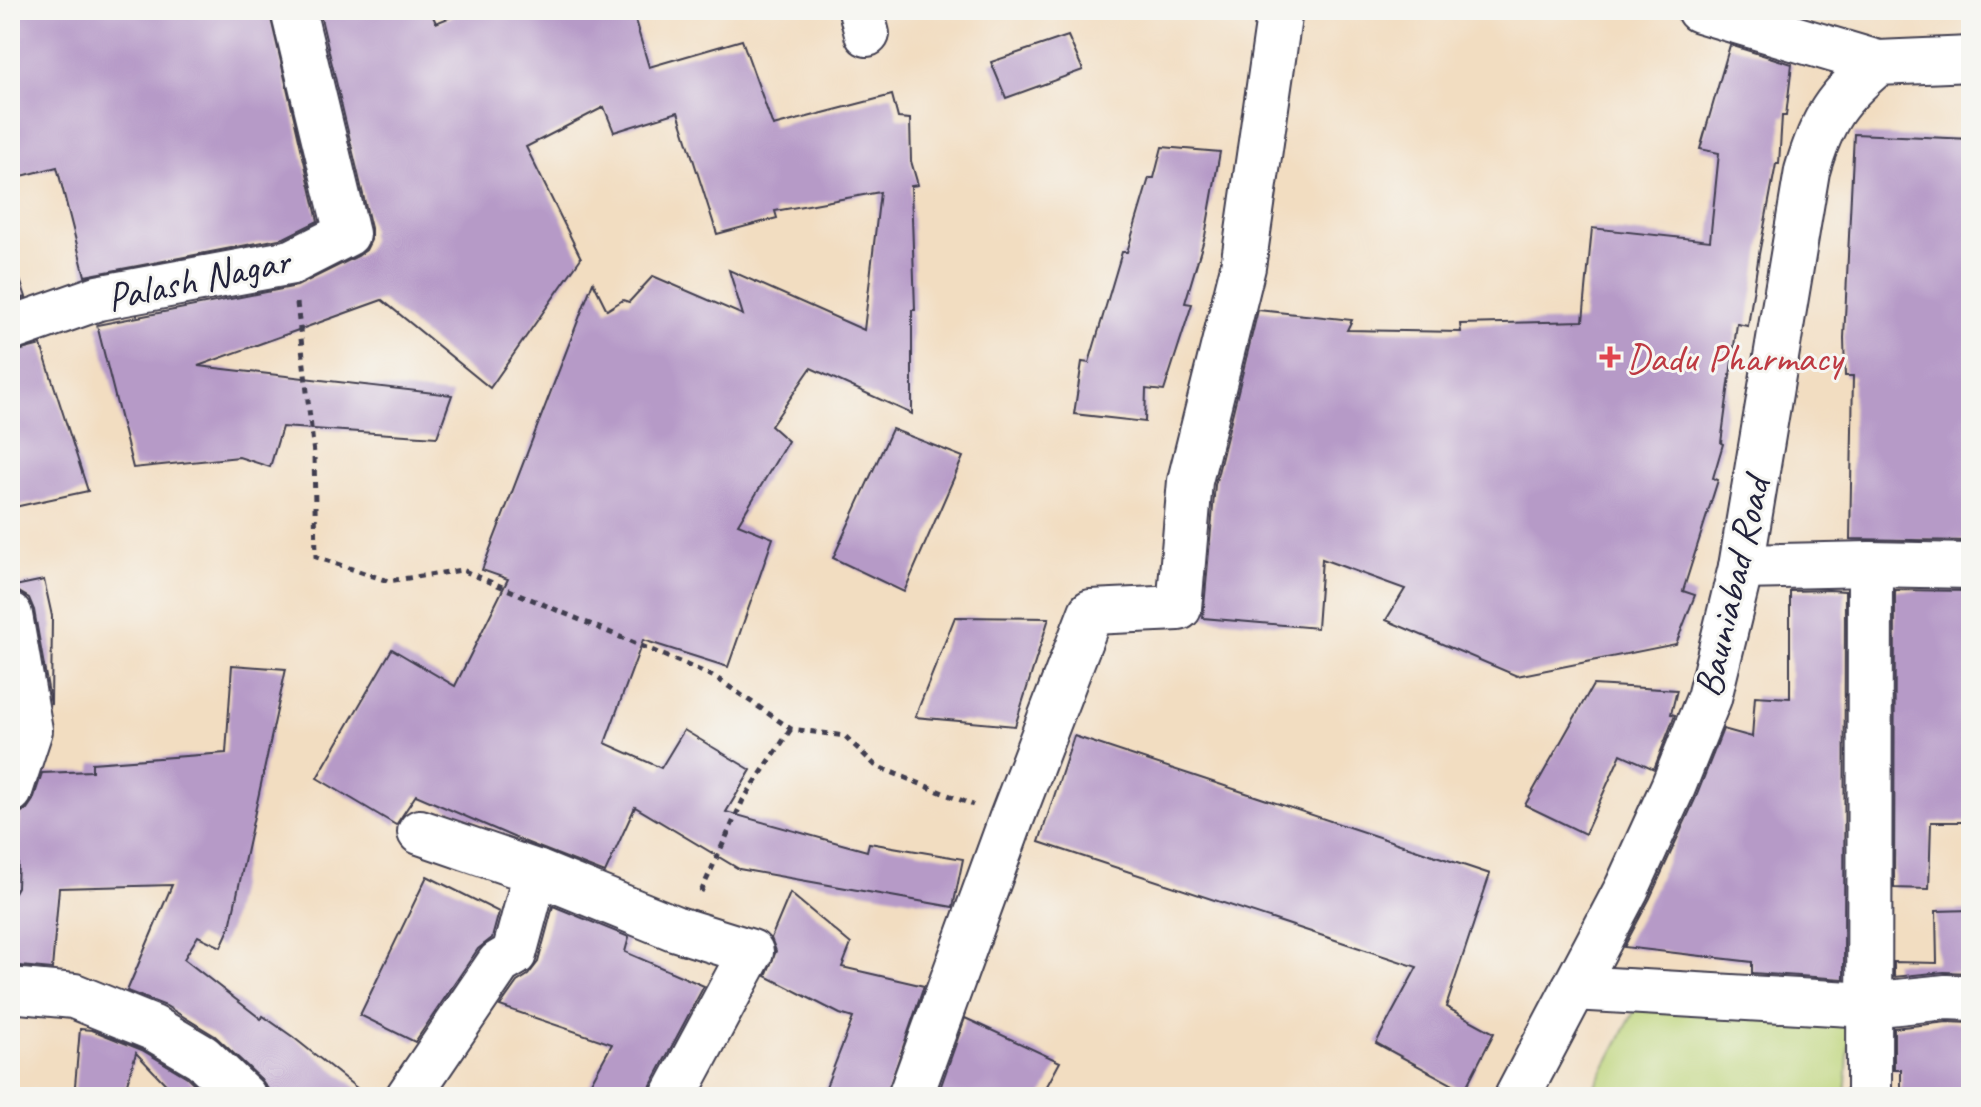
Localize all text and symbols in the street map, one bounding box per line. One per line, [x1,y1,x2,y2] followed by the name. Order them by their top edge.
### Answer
[102,235,296,323] street label: Palash Nagar
[1626,333,1846,383] place label: Dadu Pharmacy
[1601,348,1619,366] marker: Dadu Pharmacy
[1683,467,1783,702] street label: Bauniabad Road

